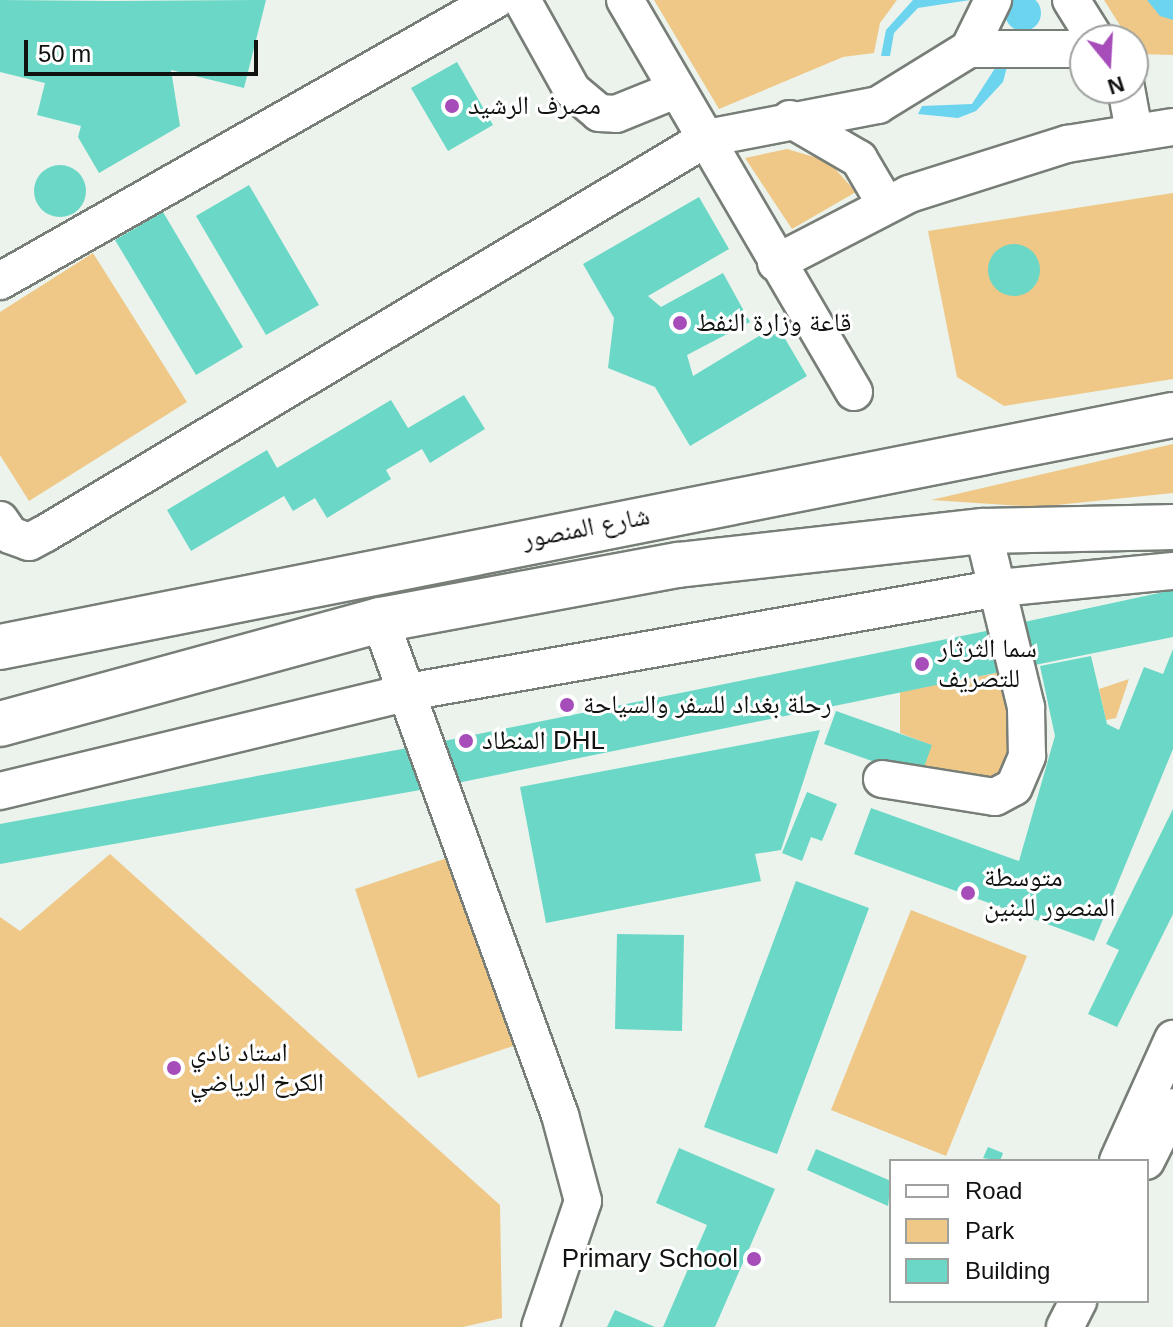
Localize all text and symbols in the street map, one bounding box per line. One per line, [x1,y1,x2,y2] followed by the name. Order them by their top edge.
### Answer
[28,24,262,74] scale bar
[1069,24,1149,104] north arrow
[38,40,91,67] text: 50 m
[1105,71,1127,100] text: N
[468,90,601,122] place label: مصرف الرشيد
[443,97,461,115] marker: مصرف الرشيد
[696,307,851,339] place label: قاعة وزارة النفط
[671,314,689,332] marker: قاعة وزارة النفط
[520,500,652,556] street label: شارع المنصور
[938,633,1037,694] place label: سما الثرثار للتصريف
[913,655,931,673] marker: سما الثرثار للتصريف
[583,689,832,721] place label: رحلة بغداد للسفر والسياحة
[558,696,576,714] marker: رحلة بغداد للسفر والسياحة
[482,725,605,757] place label: المنطاد DHL
[457,732,475,750] marker: المنطاد DHL
[984,862,1115,924] place label: متوسطة المنصور للبنين
[959,884,977,902] marker: متوسطة المنصور للبنين
[190,1037,324,1098] place label: استاد نادي الكرخ الرياضي
[165,1059,183,1077] marker: استاد نادي الكرخ الرياضي
[889,1159,1149,1303] legend
[965,1177,1022,1204] text: Road
[965,1217,1014,1244] text: Park
[562,1243,738,1275] place label: Primary School
[745,1250,763,1268] marker: Primary School
[965,1257,1050,1284] text: Building

